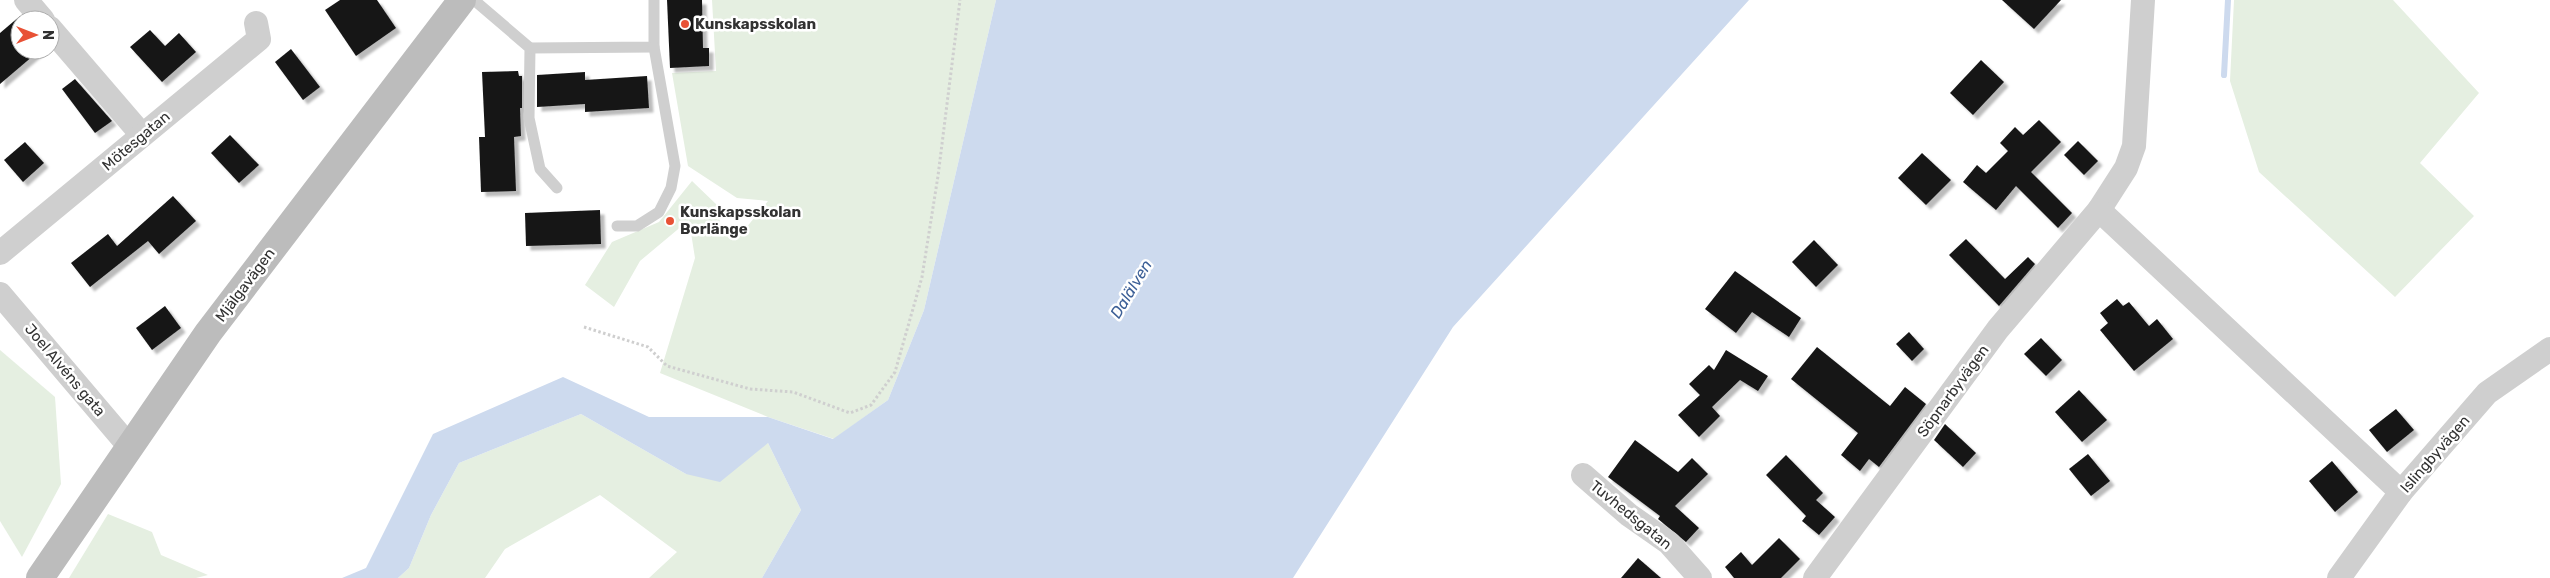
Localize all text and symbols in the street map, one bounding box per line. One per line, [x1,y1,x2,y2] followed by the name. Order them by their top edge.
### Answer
[10,10,60,60] north arrow
[695,15,816,33] place label: Kunskapsskolan
[679,18,691,30] marker: Kunskapsskolan
[39,30,56,40] text: N
[99,108,173,174] street label: Mötesgatan
[680,203,801,238] place label: Kunskapsskolan Borlänge
[664,215,676,227] marker: Kunskapsskolan Borlänge
[211,245,279,325] street label: Mjälgavägen
[1106,256,1156,322] water label: Dalälven
[21,320,109,420] street label: Joel Alvéns gata
[1914,341,1992,441] street label: Söpnarbyvägen
[2396,412,2474,496] street label: Islingbyvägen
[1587,477,1675,553] street label: Tuvhedsgatan

